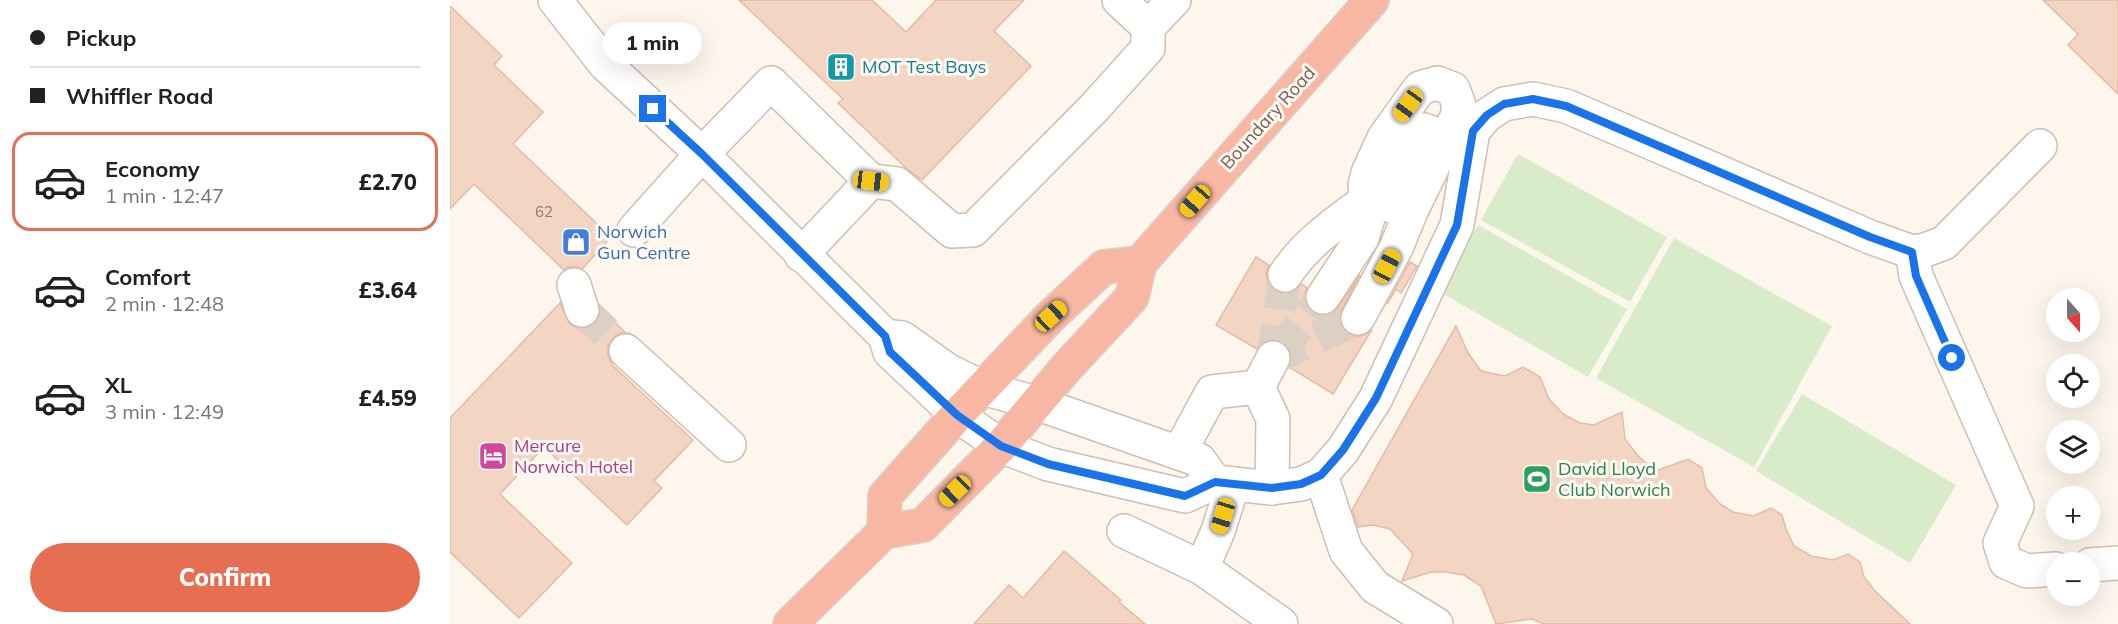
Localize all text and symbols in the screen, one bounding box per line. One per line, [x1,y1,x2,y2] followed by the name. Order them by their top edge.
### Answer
[604,22,702,64] callout: 1 min
[66,24,136,52] text: Pickup
[626,30,679,55] text: 1 min
[825,51,857,83] building icon: MOT Test Bays
[862,55,987,78] place label: MOT Test Bays
[1215,61,1320,174] street label: Boundary Road
[66,82,213,110] text: Whiffler Road
[1390,85,1426,125] car
[639,95,666,122] route end
[33,155,87,209] icon: car
[105,155,200,183] text: Economy
[358,168,417,196] text: £2.70
[852,170,890,192] car
[1176,182,1214,220] car
[105,183,224,208] text: 1 min · 12:47
[535,202,553,221] house number: 62
[597,220,690,264] place label: Norwich Gun Centre
[560,226,592,258] shop icon: Norwich Gun Centre
[1371,246,1403,286] car
[33,263,87,317] icon: car
[105,263,191,291] text: Comfort
[358,276,417,304] text: £3.64
[2046,288,2100,342] north arrow
[2046,288,2100,606] map controls
[105,291,224,316] text: 2 min · 12:48
[1032,297,1070,335] car
[1938,344,1965,371] route start
[2046,354,2100,408] button: locate
[33,371,87,425] icon: car
[105,371,132,399] text: XL
[358,384,417,412] text: £4.59
[105,399,224,424] text: 3 min · 12:49
[2046,420,2100,474] button: layers
[514,434,633,478] place label: Mercure Norwich Hotel
[477,440,509,472] hotel icon: Mercure Norwich Hotel
[1558,457,1671,501] place label: David Lloyd Club Norwich
[1521,463,1553,495] sports icon: David Lloyd Club Norwich
[936,472,974,510] car
[2046,486,2100,540] button: +
[1209,496,1237,536] car
[30,543,420,612] button: Confirm
[2046,552,2100,606] button: −

